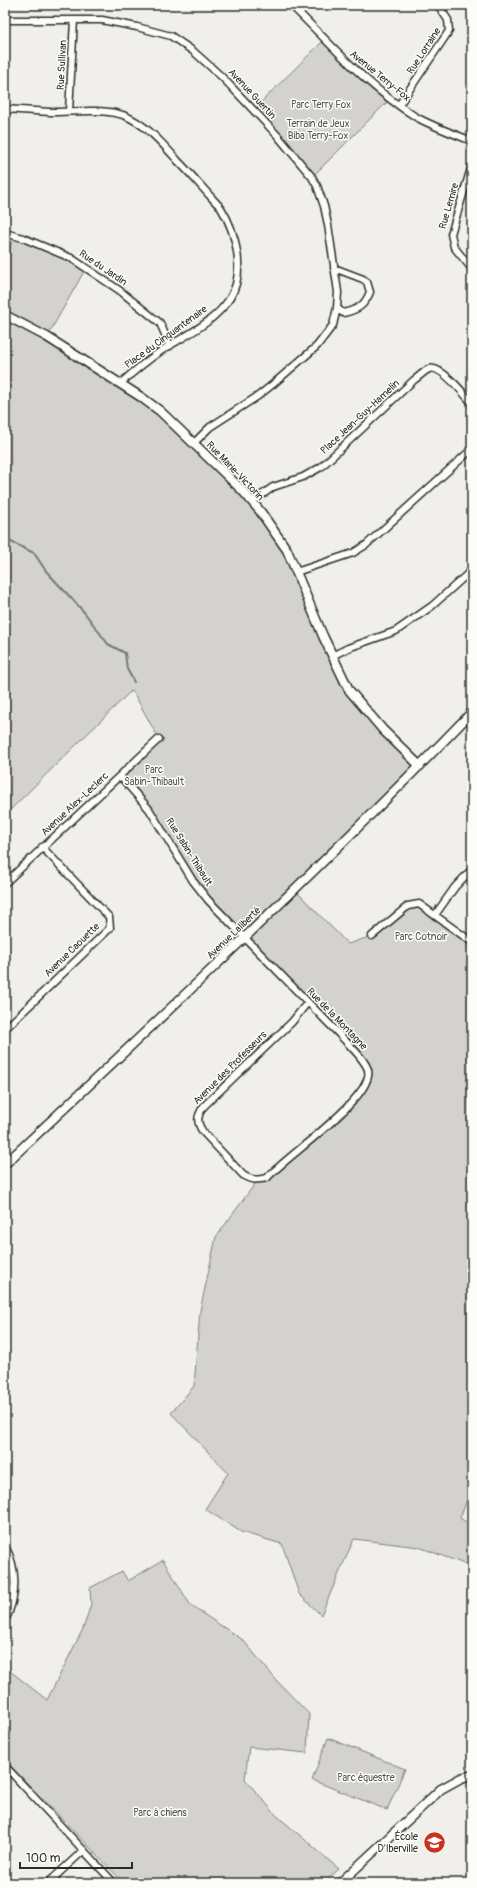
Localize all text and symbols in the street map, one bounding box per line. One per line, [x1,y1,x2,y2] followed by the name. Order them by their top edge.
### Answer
[405,25,443,76] street label: Rue Lorraine
[55,39,69,90] street label: Rue Sullivan
[347,48,413,104] street label: Avenue Terry-Fox
[226,66,279,122] street label: Avenue Guertin
[291,99,351,111] park label: Parc Terry Fox
[286,118,350,142] park label: Terrain de Jeux Biba Terry-Fox
[437,182,461,230] street label: Rue Lemire
[77,248,129,289] street label: Rue du Jardin
[122,303,210,371] street label: Place du Cinquantenaire
[318,377,402,457] street label: Place Jean-Guy-Hamelin
[204,439,266,503] street label: Rue Marie-Victorin
[124,764,185,788] park label: Parc Sabin-Thibault
[39,770,111,838] street label: Avenue Alex-Leclerc
[163,816,215,889] street label: Rue Sabin-Thibault
[205,904,263,962] street label: Avenue Laliberté
[42,921,102,979] street label: Avenue Caouette
[395,931,448,943] park label: Parc Cotnoir
[304,985,370,1053] street label: Rue de la Montagne
[191,1028,270,1107] street label: Avenue des Professeurs
[337,1772,395,1784] park label: Parc équestre
[133,1807,187,1819] park label: Parc à chiens
[378,1830,418,1855] place label: École D'Iberville
[421,1830,447,1856] school or university icon: École D'Iberville
[20,1844,132,1870] scale bar
[26,1851,61,1866] text: 100 m

